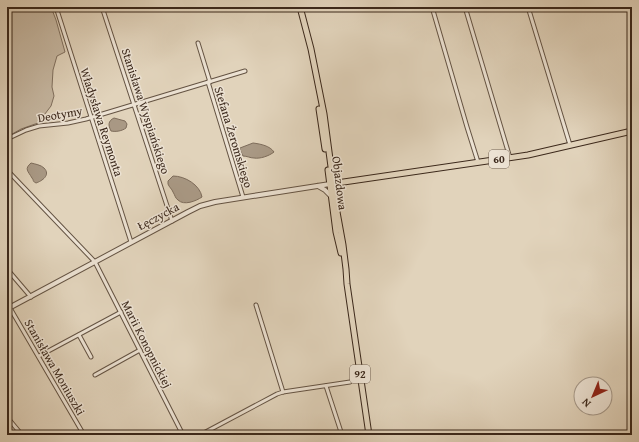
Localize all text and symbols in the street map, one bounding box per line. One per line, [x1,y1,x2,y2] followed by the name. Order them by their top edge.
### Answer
[118,46,174,176] street label: Stanisława Wyspiańskiego
[76,66,128,179] street label: Władysława Reymonta
[211,84,257,190] street label: Stefana Żeromskiego
[36,102,84,126] street label: Deotymy
[489,150,509,168] road number: 60
[328,155,352,211] street label: Objazdowa
[134,198,182,234] street label: Łęczycka
[118,297,176,391] street label: Marii Konopnickiej
[21,316,90,419] street label: Stanisława Moniuszki
[350,365,370,383] road number: 92
[573,376,613,416] north arrow
[577,394,594,412] text: N

